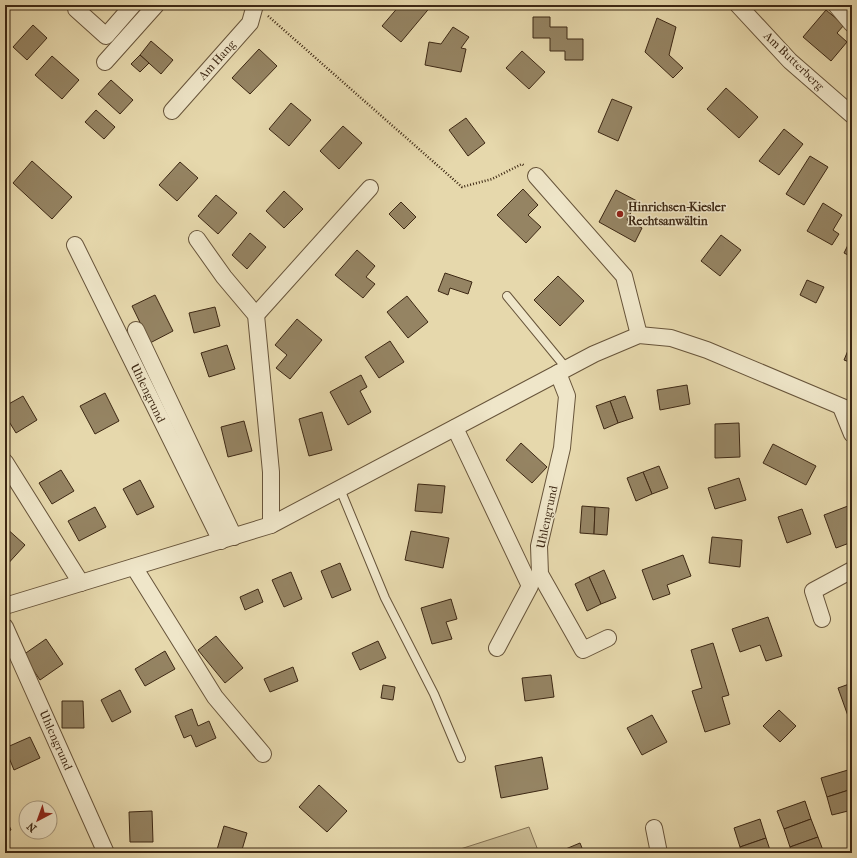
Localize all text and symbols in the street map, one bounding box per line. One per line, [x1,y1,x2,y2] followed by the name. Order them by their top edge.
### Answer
[760,28,827,94] street label: Am Butterberg
[195,37,239,84] street label: Am Hang
[628,200,727,228] place label: Hinrichsen-Kiesler Rechtsanwältin
[615,209,625,219] marker: Hinrichsen-Kiesler Rechtsanwältin
[128,361,169,425] street label: Uhlengrund
[533,484,561,550] street label: Uhlengrund
[37,708,76,773] street label: Uhlengrund
[18,800,58,840] north arrow
[24,819,39,835] text: N

